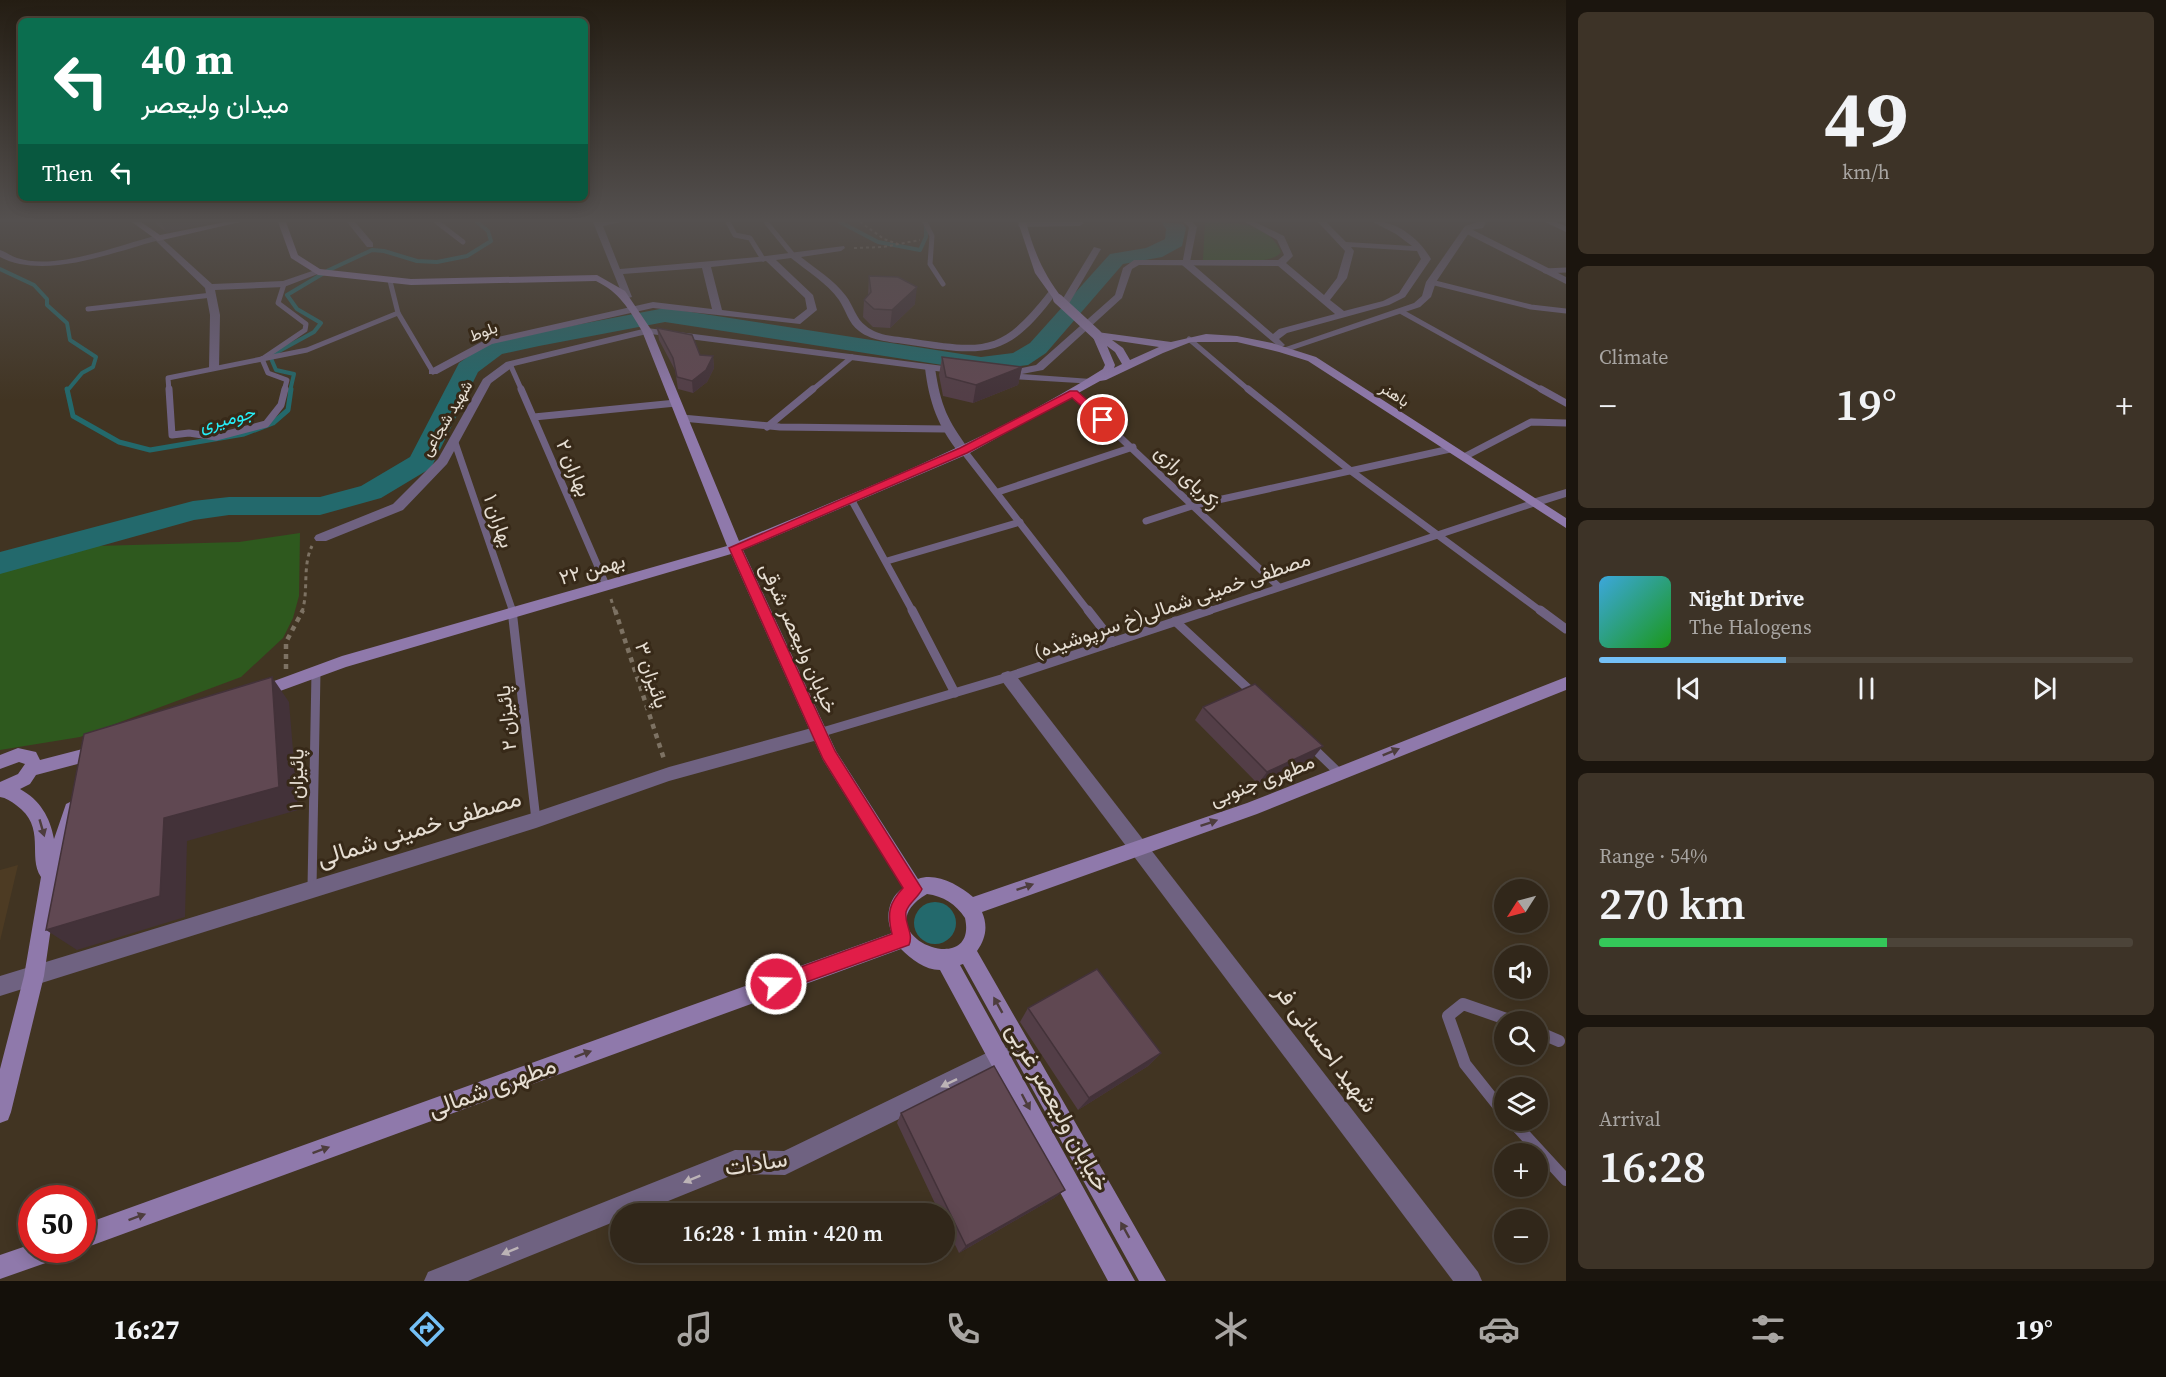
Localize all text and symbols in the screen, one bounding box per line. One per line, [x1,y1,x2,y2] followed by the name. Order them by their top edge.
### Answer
[141,30,234,88] text: 40 m
[42,42,120,120] icon: left
[1824,65,1908,172] text: 49
[141,85,289,122] text: میدان ولیعصر
[105,156,138,189] icon: left
[42,158,93,188] text: Then
[1842,158,1890,186] text: km/h
[466,316,500,346] street label: بلوط
[1599,343,1668,371] text: Climate
[1835,373,1897,435] text: 19°
[415,376,477,460] street label: شهید شجاعی
[1375,376,1414,412] street label: باهنر
[1599,383,1617,428] text: −
[2116,383,2133,428] text: +
[1077,394,1128,445] pin
[196,399,258,438] water label: جومیری
[1086,403,1119,436] icon: arrive
[549,435,599,501] street label: بهاران ۲
[1148,438,1228,516] street label: زکریای رازی
[477,490,521,552] street label: بهاران ۱
[1030,544,1314,666] street label: مصطفی خمینی شمالی(خ سرپوشیده)
[556,546,628,592] street label: ۲۲ بهمن
[753,558,845,718] street label: خیابان ولیعصر شرقی
[1689,583,1804,613] text: Night Drive
[1689,613,1812,641] text: The Halogens
[628,638,676,712] street label: پائیزان ۳
[1672,672,1705,705] icon: previous
[1850,672,1883,705] icon: pause
[2028,672,2061,705] icon: next
[489,684,523,752] street label: پائیزان ۲
[1205,747,1319,813] street label: مطهری جنوبی
[1382,747,1400,757] one-way arrow
[281,749,311,809] street label: پائیزان ۱
[313,781,525,874] street label: مصطفی خمینی شمالی
[1200,818,1218,827] one-way arrow
[38,819,47,837] one-way arrow
[1599,842,1708,870] text: Range · 54%
[1599,872,1746,934] text: 270 km
[1494,879,1548,933] north arrow
[1494,879,1548,1263] map controls
[1016,882,1034,892] one-way arrow
[1494,945,1548,999] button: sound
[744,952,808,1016] position arrow
[1266,975,1386,1119] street label: شهید احسانی فر
[993,997,1003,1014] one-way arrow
[1494,1011,1548,1065] button: search
[998,1017,1118,1197] street label: خیابان ولیعصر غربی
[423,1048,561,1125] street label: مطهری شمالی
[574,1049,592,1059] one-way arrow
[1494,1077,1548,1131] button: layers
[940,1078,957,1087] one-way arrow
[1021,1094,1031,1111] one-way arrow
[1599,1105,1661,1133] text: Arrival
[1599,1135,1706,1197] text: 16:28
[722,1141,790,1184] street label: سادات
[1494,1143,1548,1197] button: +
[312,1145,330,1155] one-way arrow
[682,1174,700,1184] one-way arrow
[18,1185,96,1263] speed limit sign: 50
[1494,1209,1548,1263] button: −
[129,1212,147,1222] one-way arrow
[682,1218,883,1248] text: 16:28 · 1 min · 420 m
[1119,1222,1130,1238] one-way arrow
[501,1247,519,1257] one-way arrow
[406,1308,448,1350] icon: directions
[674,1308,716,1350] icon: music
[942,1308,984,1350] icon: phone
[1210,1308,1252,1350] icon: climate
[1478,1308,1520,1350] icon: car
[1747,1308,1789,1350] icon: filters
[113,1311,180,1348] text: 16:27
[2015,1311,2053,1348] text: 19°

